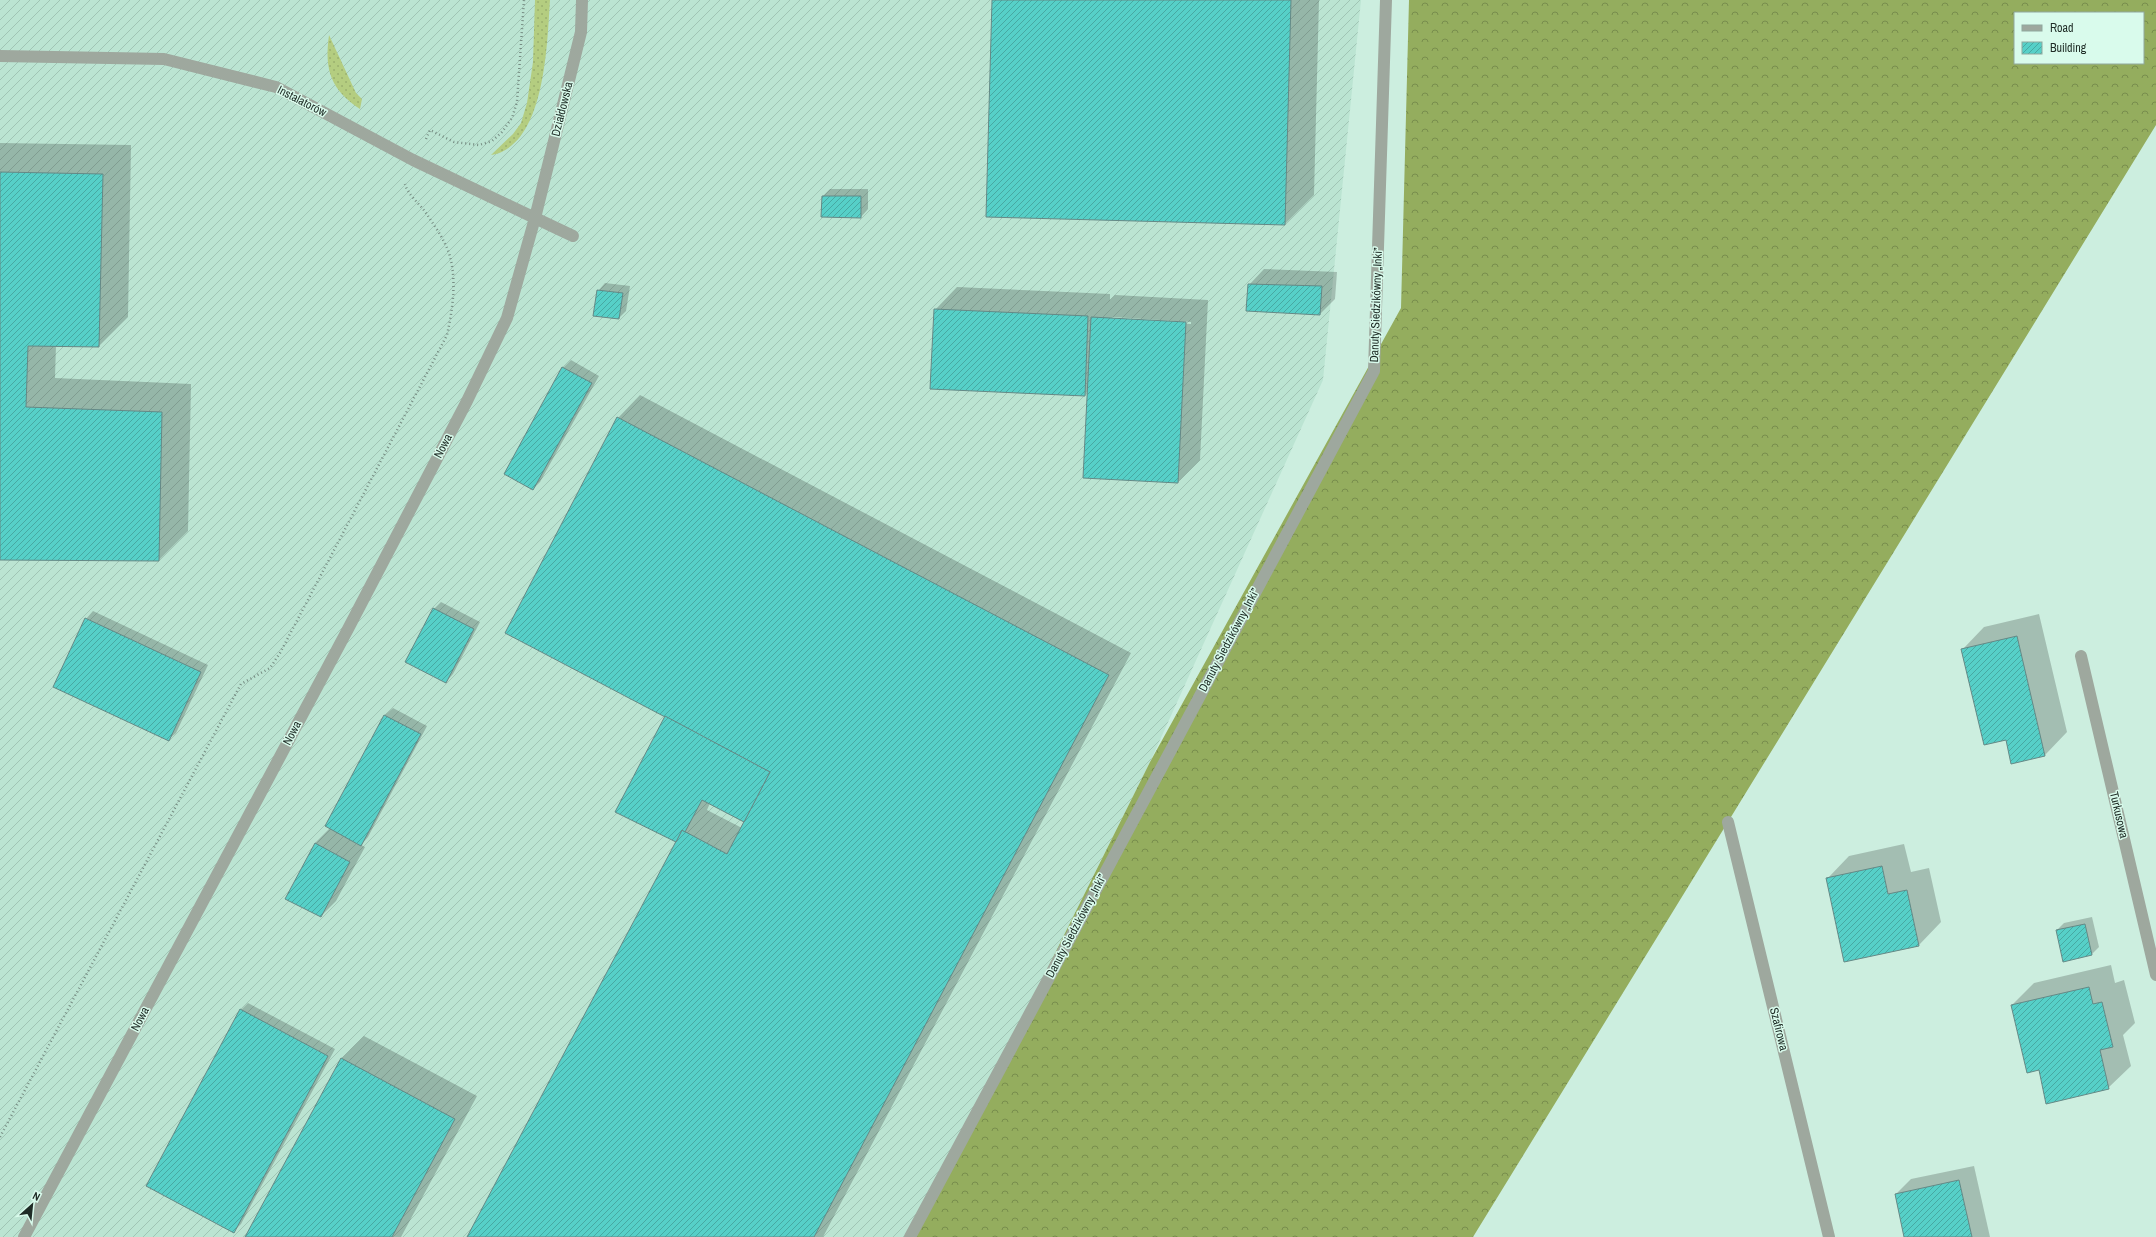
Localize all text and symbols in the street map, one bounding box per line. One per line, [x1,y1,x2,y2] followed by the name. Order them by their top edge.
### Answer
[2014,12,2144,64] legend
[2050,20,2074,36] text: Road
[2050,40,2087,56] text: Building
[547,79,577,138] street label: Działdowska
[275,82,330,121] street label: Instalatorów
[1366,247,1386,363] street label: Danuty Siedzikówny „Inki”
[430,431,456,461] street label: Nowa
[1195,585,1263,694] street label: Danuty Siedzikówny „Inki”
[279,718,305,748] street label: Nowa
[2106,790,2132,840] street label: Turkusowa
[1042,871,1110,980] street label: Danuty Siedzikówny „Inki”
[127,1004,153,1034] street label: Nowa
[1766,1006,1792,1053] street label: Szafirowa
[12,1185,52,1225] north arrow
[30,1188,43,1204] text: N

